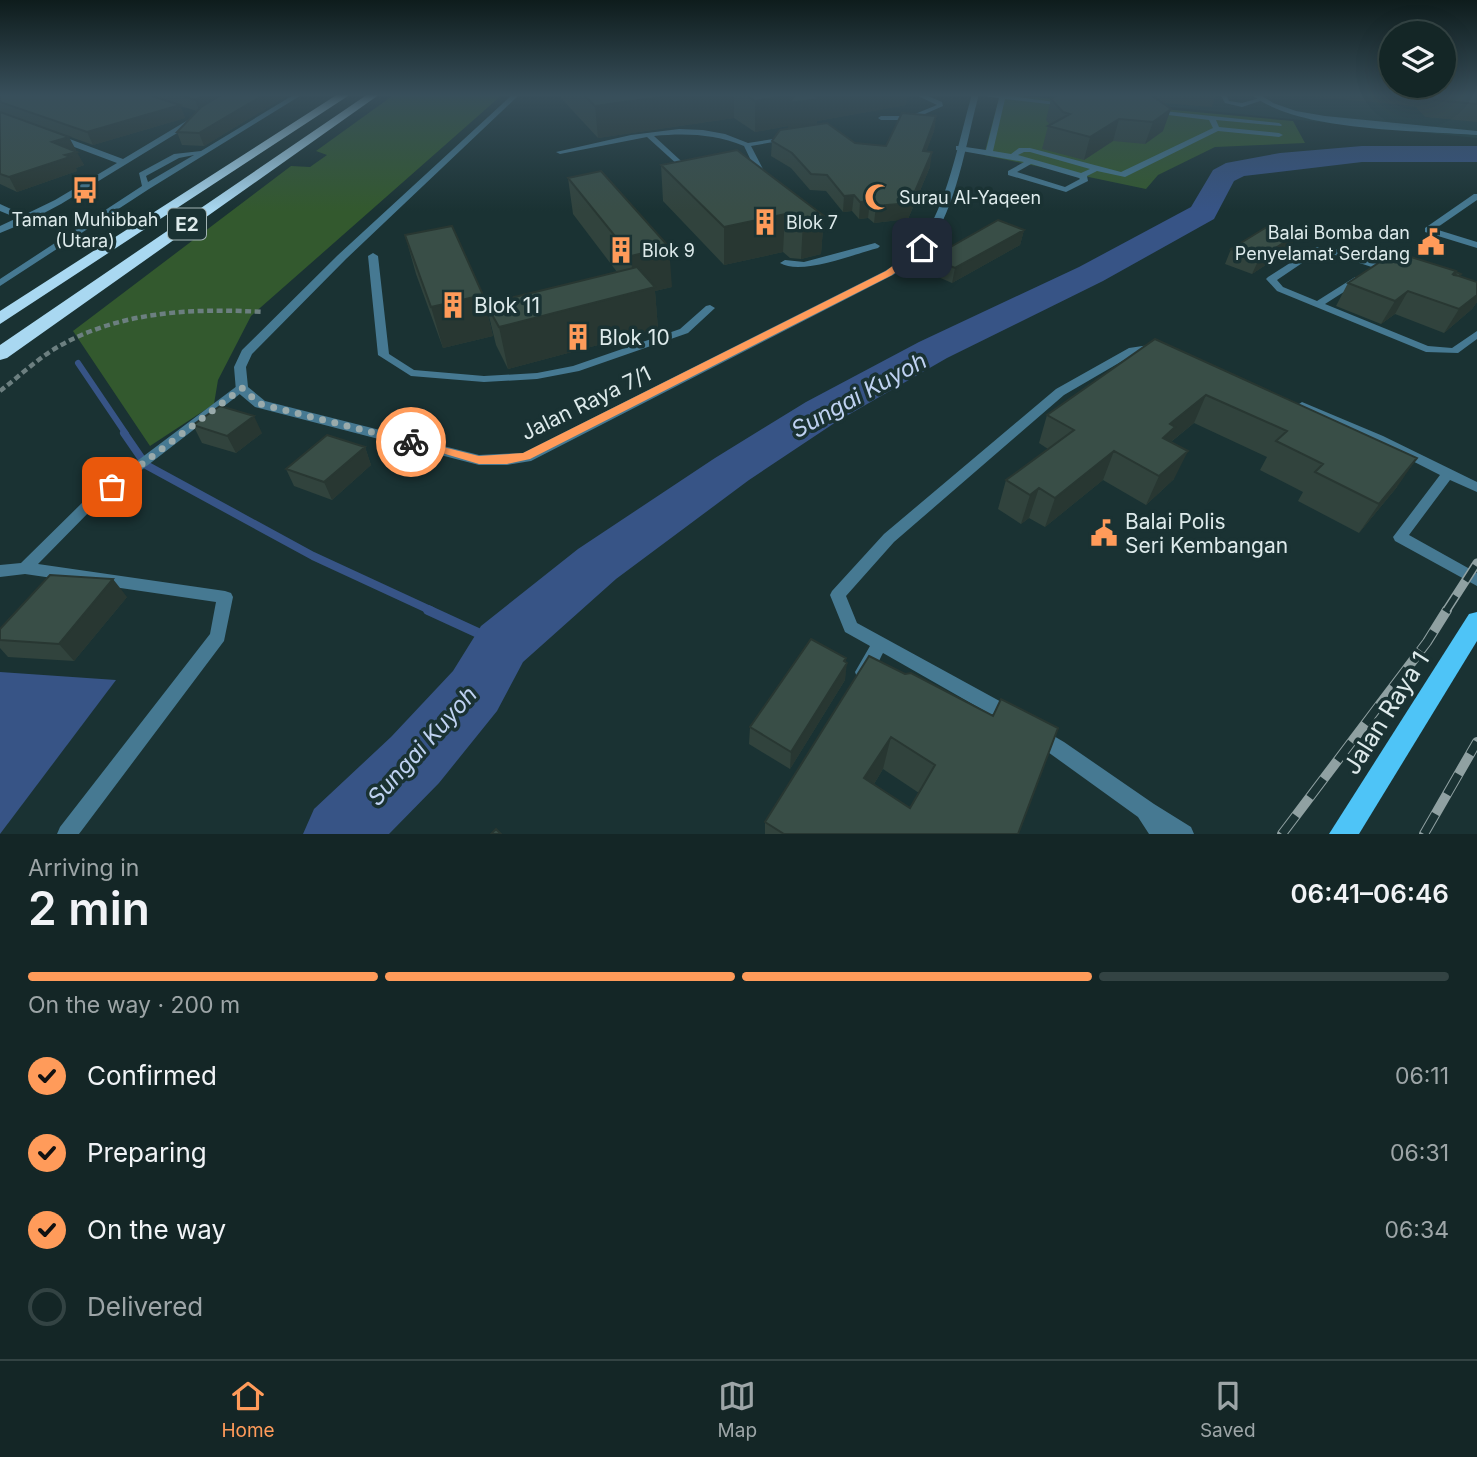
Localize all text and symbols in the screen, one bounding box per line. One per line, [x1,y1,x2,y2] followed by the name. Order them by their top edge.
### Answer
[1379,21,1456,98] map controls
[1379,21,1456,98] button: layers
[70,175,100,205] bus stop icon: Taman Muhibbah (Utara)
[863,182,893,212] mosque icon: Surau Al-Yaqeen
[899,187,1041,208] place label: Surau Al-Yaqeen
[750,207,780,237] building icon: Blok 7
[168,208,206,240] road number: E2
[12,209,158,251] place label: Taman Muhibbah (Utara)
[786,212,838,233] place label: Blok 7
[892,218,952,278] pin
[1235,222,1410,264] place label: Balai Bomba dan Penyelamat Serdang
[1416,227,1446,257] public building icon: Balai Bomba dan Penyelamat Serdang
[903,229,941,267] icon: home
[606,235,636,265] building icon: Blok 9
[642,240,695,261] place label: Blok 9
[438,290,468,320] building icon: Blok 11
[474,293,540,318] place label: Blok 11
[563,322,593,352] building icon: Blok 10
[599,325,670,350] place label: Blok 10
[786,346,932,444] water label: Sungai Kuyoh
[517,361,655,445] street label: Jalan Raya 7/1
[376,407,446,477] courier
[392,423,430,461] icon: bike
[82,457,142,517] pin
[93,468,131,506] icon: bag
[1125,509,1288,558] place label: Balai Polis Seri Kembangan
[1089,518,1119,548] public building icon: Balai Polis Seri Kembangan
[1337,646,1435,780] street label: Jalan Raya 1
[361,681,483,811] water label: Sungai Kuyoh
[28,854,139,882] text: Arriving in
[1290,878,1449,909] text: 06:41–06:46
[28,880,150,936] text: 2 min
[28,991,240,1019] text: On the way · 200 m
[28,1057,66,1095] icon: check
[87,1060,217,1091] text: Confirmed
[1395,1062,1449,1090] text: 06:11
[28,1134,66,1172] icon: check
[87,1137,207,1168] text: Preparing
[1390,1139,1449,1167] text: 06:31
[28,1211,66,1249] icon: check
[87,1214,226,1245] text: On the way
[1385,1216,1449,1244] text: 06:34
[87,1291,203,1322] text: Delivered
[221,1377,275,1442] tab: Home
[718,1377,757,1442] tab: Map
[1200,1377,1256,1442] tab: Saved

